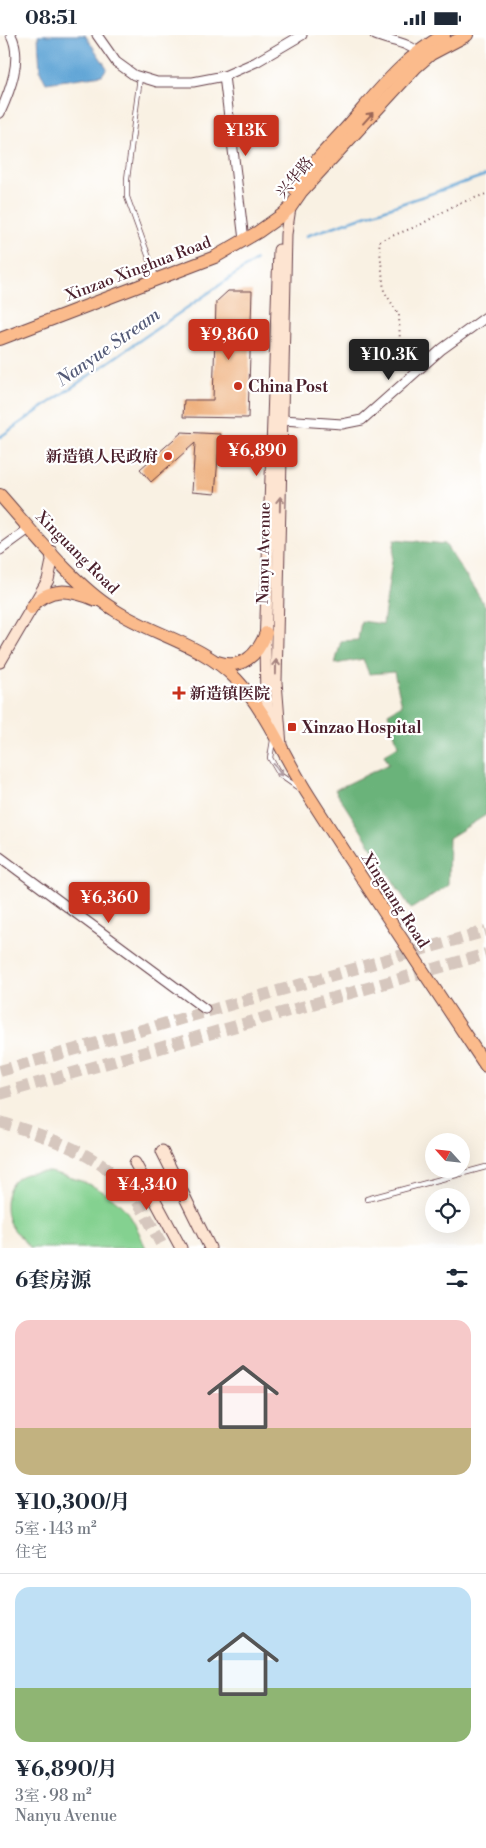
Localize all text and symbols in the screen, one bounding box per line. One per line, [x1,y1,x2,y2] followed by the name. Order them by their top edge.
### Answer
[25,6,77,30] text: 08:51
[362,112,374,125] one-way arrow
[216,115,276,157] pin: ¥13K
[225,121,267,141] text: ¥13K
[272,153,318,202] street label: 兴华路
[62,232,214,306] street label: Xinzao Xinghua Road
[51,303,165,392] water label: Nanyue Stream
[188,319,270,361] pin: ¥9,860
[199,325,259,345] text: ¥9,860
[348,339,430,381] pin: ¥10.3K
[360,345,418,365] text: ¥10.3K
[248,377,328,397] place label: China Post
[232,380,244,392] marker: China Post
[216,435,298,477] pin: ¥6,890
[227,441,287,461] text: ¥6,890
[46,447,158,467] place label: 新造镇人民政府
[162,450,174,462] marker: 新造镇人民政府
[276,496,285,512] one-way arrow
[253,502,275,604] street label: Nanyu Avenue
[31,506,123,598] street label: Xinguang Road
[272,659,281,675] one-way arrow
[190,684,270,704] place label: 新造镇医院
[172,686,186,700] marker: 新造镇医院
[301,718,422,738] place label: Xinzao Hospital
[286,721,298,733] marker: Xinzao Hospital
[273,763,283,777] one-way arrow
[356,848,433,952] street label: Xinguang Road
[68,881,150,924] pin: ¥6,360
[80,888,138,908] text: ¥6,360
[425,1133,470,1177] north arrow
[425,1133,470,1233] map controls
[106,1169,188,1211] pin: ¥4,340
[117,1175,177,1195] text: ¥4,340
[425,1188,470,1233] button: locate
[443,1264,471,1292] icon: filters
[15,1268,91,1294] text: 6套房源
[198,1352,288,1442] icon: home
[15,1490,130,1516] text: ¥10,300/月
[15,1519,97,1539] text: 5室 · 143 m²
[15,1542,47,1562] text: 住宅
[198,1619,288,1709] icon: home
[15,1757,118,1783] text: ¥6,890/月
[15,1786,92,1806] text: 3室 · 98 m²
[15,1806,117,1826] text: Nanyu Avenue

